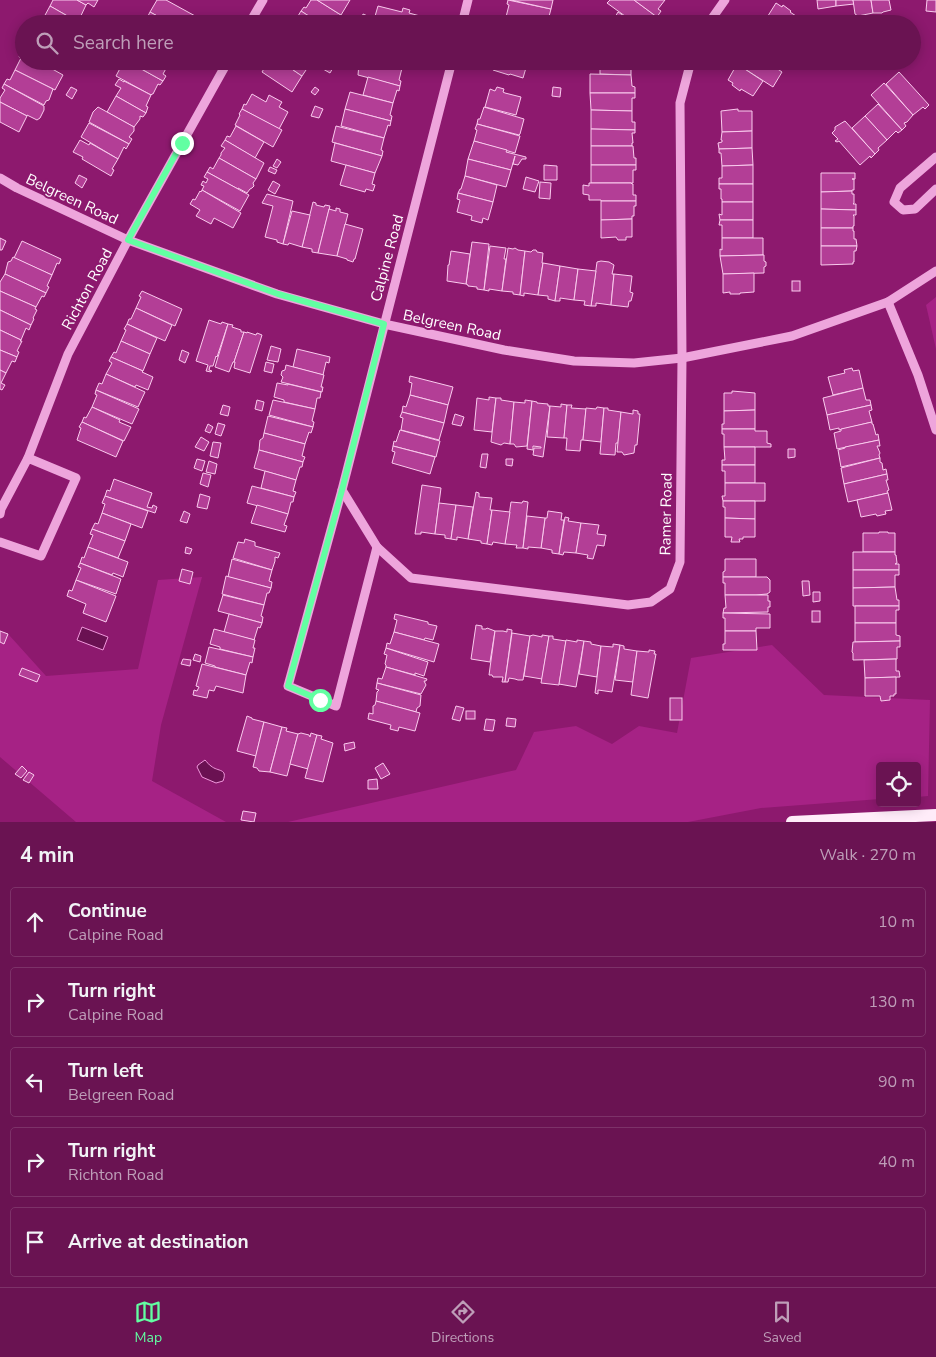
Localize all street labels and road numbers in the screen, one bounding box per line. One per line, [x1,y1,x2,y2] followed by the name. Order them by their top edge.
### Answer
[23,169,121,229] street label: Belgreen Road
[366,212,408,304] street label: Calpine Road
[57,245,117,333] street label: Richton Road
[401,305,503,345] street label: Belgreen Road
[655,472,677,556] street label: Ramer Road

